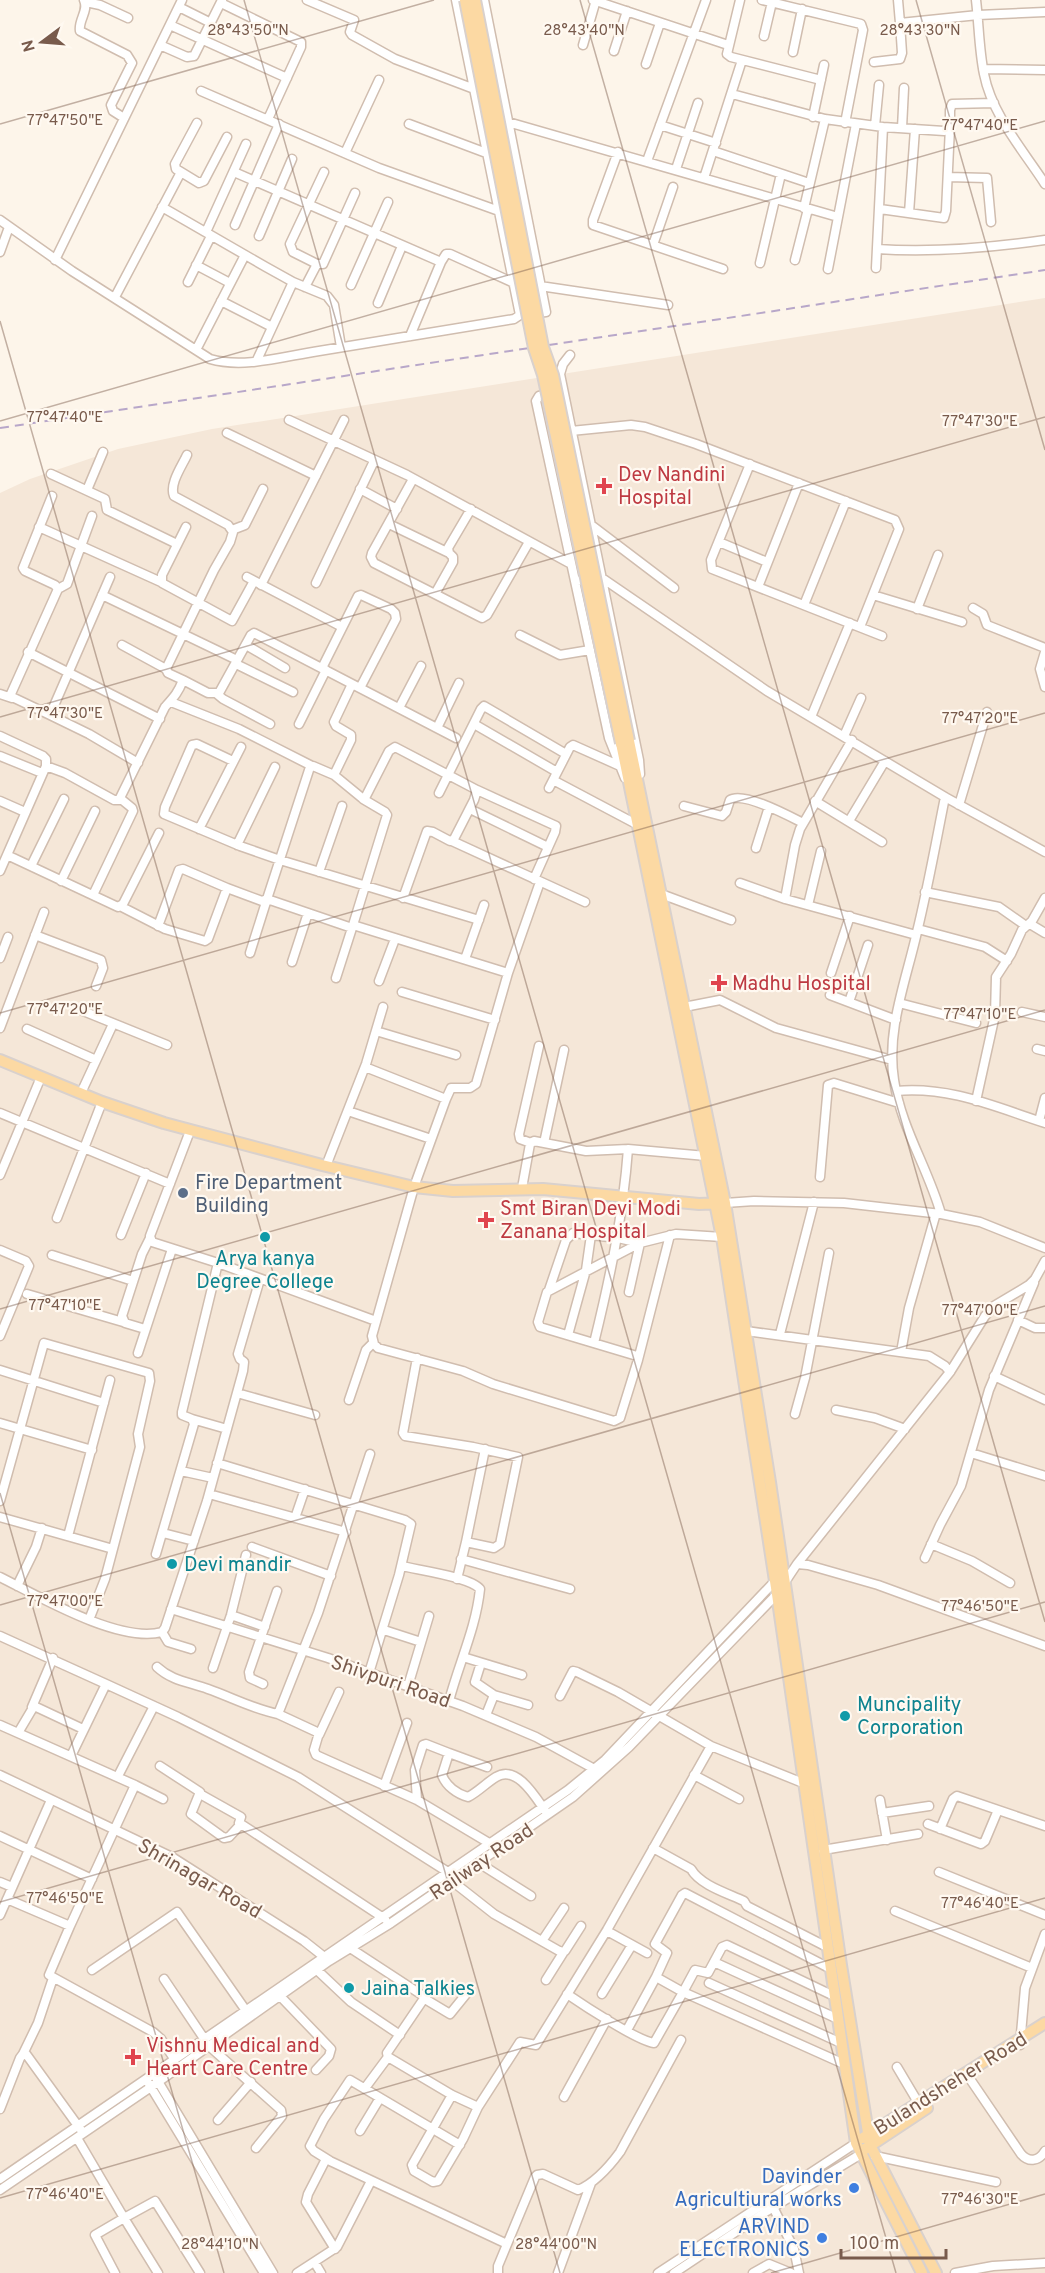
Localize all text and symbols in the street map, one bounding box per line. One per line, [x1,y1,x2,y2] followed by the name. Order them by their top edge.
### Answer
[12,12,72,72] north arrow
[207,22,289,41] text: 28°43'50"N
[543,22,625,41] text: 28°43'40"N
[879,22,961,41] text: 28°43'30"N
[18,37,41,54] text: N
[27,112,103,131] text: 77°47'50"E
[942,117,1018,136] text: 77°47'40"E
[27,409,103,428] text: 77°47'40"E
[942,413,1018,432] text: 77°47'30"E
[618,463,725,512] place label: Dev Nandini Hospital
[595,477,613,495] marker: Dev Nandini Hospital
[27,705,103,724] text: 77°47'30"E
[942,710,1018,729] text: 77°47'20"E
[732,972,871,998] place label: Madhu Hospital
[710,974,728,992] marker: Madhu Hospital
[27,1001,103,1020] text: 77°47'20"E
[944,1006,1016,1025] text: 77°47'10"E
[195,1171,342,1220] place label: Fire Department Building
[176,1186,190,1200] marker: Fire Department Building
[500,1197,681,1246] place label: Smt Biran Devi Modi Zanana Hospital
[477,1211,495,1229] marker: Smt Biran Devi Modi Zanana Hospital
[258,1230,272,1244] marker: Arya kanya Degree College
[196,1247,334,1296] place label: Arya kanya Degree College
[29,1297,101,1316] text: 77°47'10"E
[942,1302,1018,1321] text: 77°47'00"E
[184,1553,292,1579] place label: Devi mandir
[165,1557,179,1571] marker: Devi mandir
[27,1593,103,1612] text: 77°47'00"E
[941,1598,1019,1617] text: 77°46'50"E
[327,1650,454,1716] street label: Shivpuri Road
[857,1693,964,1742] place label: Muncipality Corporation
[838,1709,852,1723] marker: Muncipality Corporation
[425,1818,539,1907] street label: Railway Road
[132,1834,266,1926] street label: Shrinagar Road
[26,1890,104,1909] text: 77°46'50"E
[941,1895,1019,1914] text: 77°46'40"E
[361,1977,475,2003] place label: Jaina Talkies
[342,1981,356,1995] marker: Jaina Talkies
[869,2027,1033,2142] street label: Bulandsheher Road
[146,2034,320,2083] place label: Vishnu Medical and Heart Care Centre
[124,2048,142,2066] marker: Vishnu Medical and Heart Care Centre
[674,2165,842,2214] place label: Davinder Agricultiural works
[847,2181,861,2195] marker: Davinder Agricultiural works
[26,2186,104,2205] text: 77°46'40"E
[941,2191,1019,2210] text: 77°46'30"E
[679,2215,810,2264] place label: ARVIND ELECTRONICS
[841,2222,946,2260] scale bar
[815,2231,829,2245] marker: ARVIND ELECTRONICS
[850,2233,899,2256] text: 100 m
[181,2236,259,2255] text: 28°44'10"N
[515,2236,597,2255] text: 28°44'00"N

